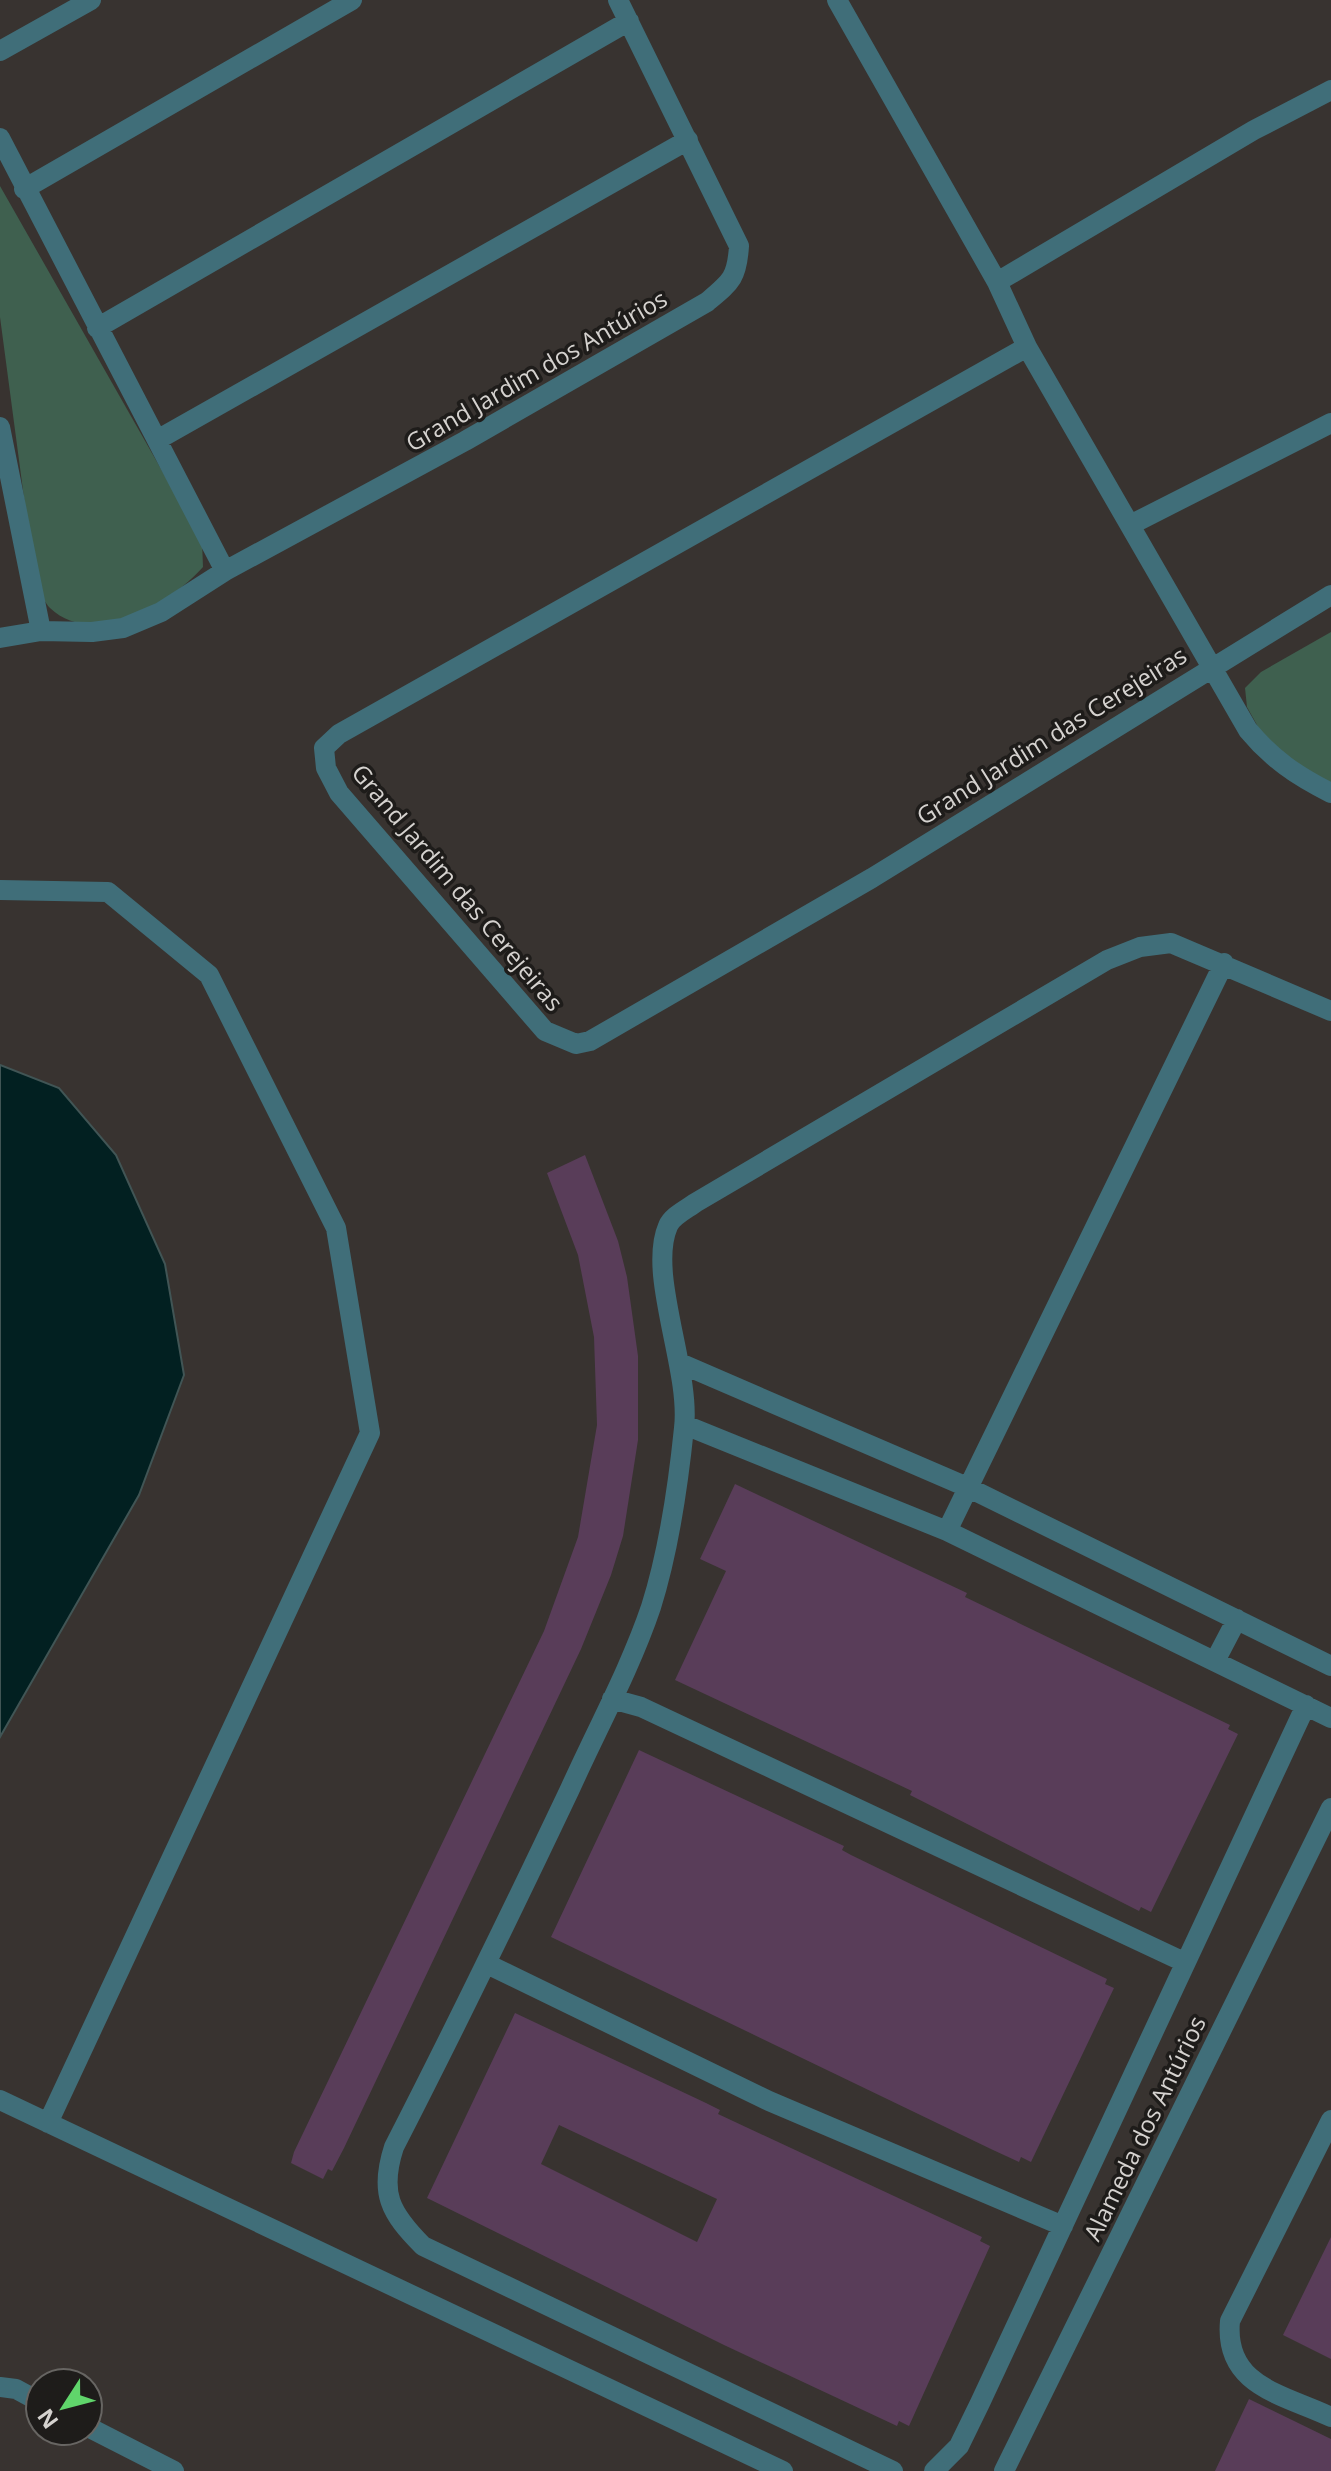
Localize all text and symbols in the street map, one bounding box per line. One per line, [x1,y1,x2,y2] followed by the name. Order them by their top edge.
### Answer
[399,282,673,458] street label: Grand Jardim dos Antúrios
[910,638,1192,832] street label: Grand Jardim das Cerejeiras
[345,757,571,1017] street label: Grand Jardim das Cerejeiras
[1075,2010,1213,2246] street label: Alameda dos Antúrios
[24,2367,104,2447] north arrow
[30,2403,64,2435] text: N

